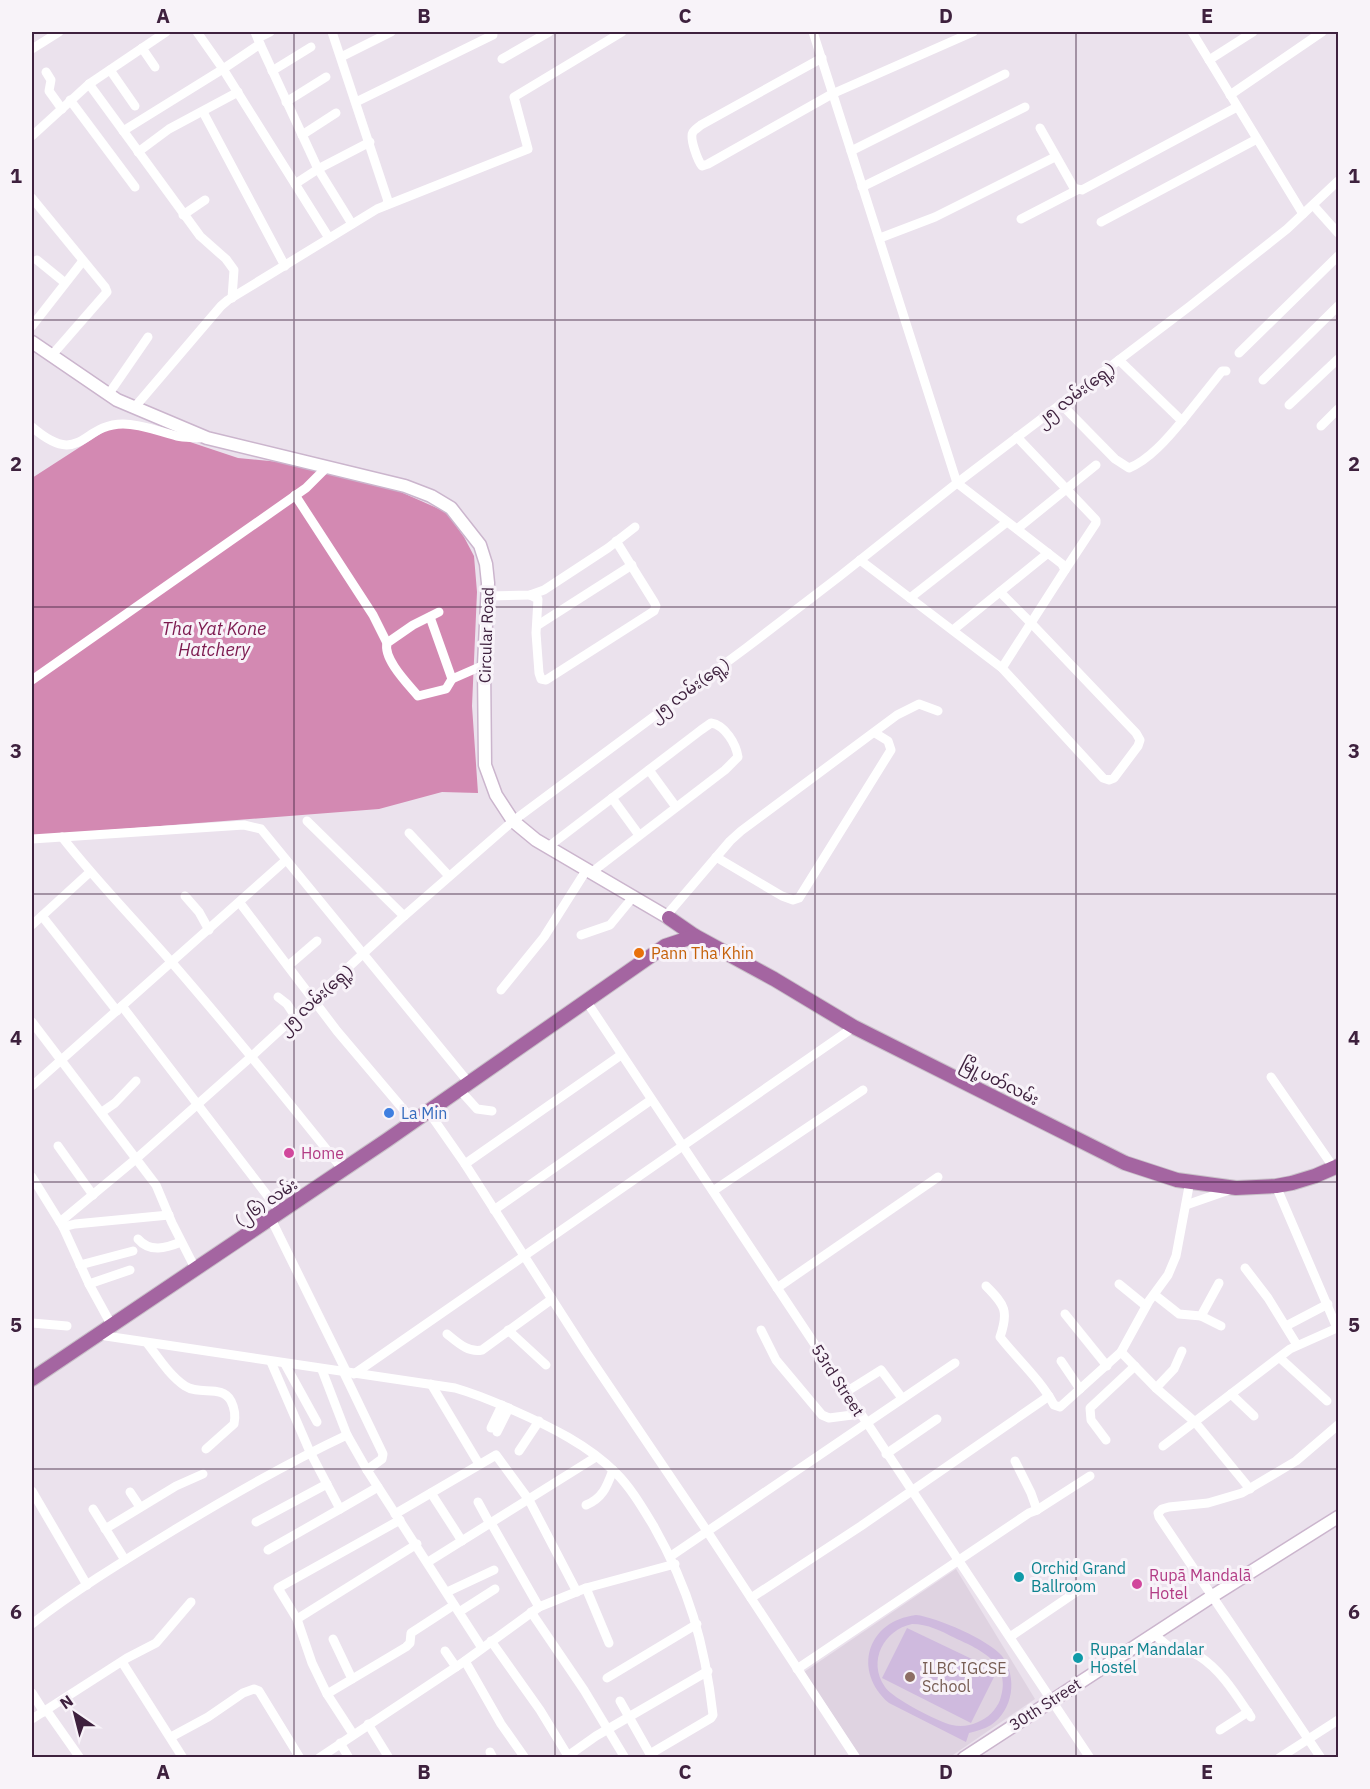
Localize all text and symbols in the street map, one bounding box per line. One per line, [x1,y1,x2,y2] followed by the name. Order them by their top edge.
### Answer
[156,2,170,29] text: A
[417,2,431,29] text: B
[678,2,692,29] text: C
[939,2,953,29] text: D
[1201,2,1213,29] text: E
[10,162,22,189] text: 1
[1348,162,1360,189] text: 1
[1031,357,1122,434] street label: ၂၅ လမ်း(ရှေ့)
[10,450,22,477] text: 2
[1348,450,1360,477] text: 2
[474,587,498,683] street label: Circular Road
[162,617,266,661] water label: Tha Yat Kone Hatchery
[644,652,736,729] street label: ၂၅ လမ်း(ရှေ့)
[10,737,22,764] text: 3
[1348,737,1360,764] text: 3
[651,943,754,963] place label: Pann Tha Khin
[632,946,646,960] marker: Pann Tha Khin
[273,959,360,1042] street label: ၂၅ လမ်း(ရှေ့)
[10,1024,22,1051] text: 4
[1348,1024,1360,1051] text: 4
[956,1052,1043,1113] street label: မြို့ပတ်လမ်း
[401,1103,447,1123] place label: La Min
[382,1106,396,1120] marker: La Min
[301,1143,344,1163] place label: Home
[282,1146,296,1160] marker: Home
[230,1173,303,1234] street label: (၂၆) လမ်း
[10,1311,22,1338] text: 5
[1348,1311,1360,1338] text: 5
[807,1340,869,1420] street label: 53rd Street
[1031,1558,1126,1596] place label: Orchid Grand Ballroom
[1149,1565,1252,1603] place label: Rupā Mandalā Hotel
[1012,1570,1026,1584] marker: Orchid Grand Ballroom
[1130,1577,1144,1591] marker: Rupā Mandalā Hotel
[10,1598,22,1625] text: 6
[1348,1598,1360,1625] text: 6
[1090,1639,1204,1677] place label: Rupar Mandalar Hostel
[1071,1651,1085,1665] marker: Rupar Mandalar Hostel
[922,1658,1007,1696] place label: ILBC IGCSE School
[903,1670,917,1684] marker: ILBC IGCSE School
[1005,1673,1085,1735] street label: 30th Street
[45,1684,105,1744] north arrow
[56,1690,77,1713] text: N
[156,1758,170,1785] text: A
[417,1758,431,1785] text: B
[678,1758,692,1785] text: C
[939,1758,953,1785] text: D
[1201,1758,1213,1785] text: E

